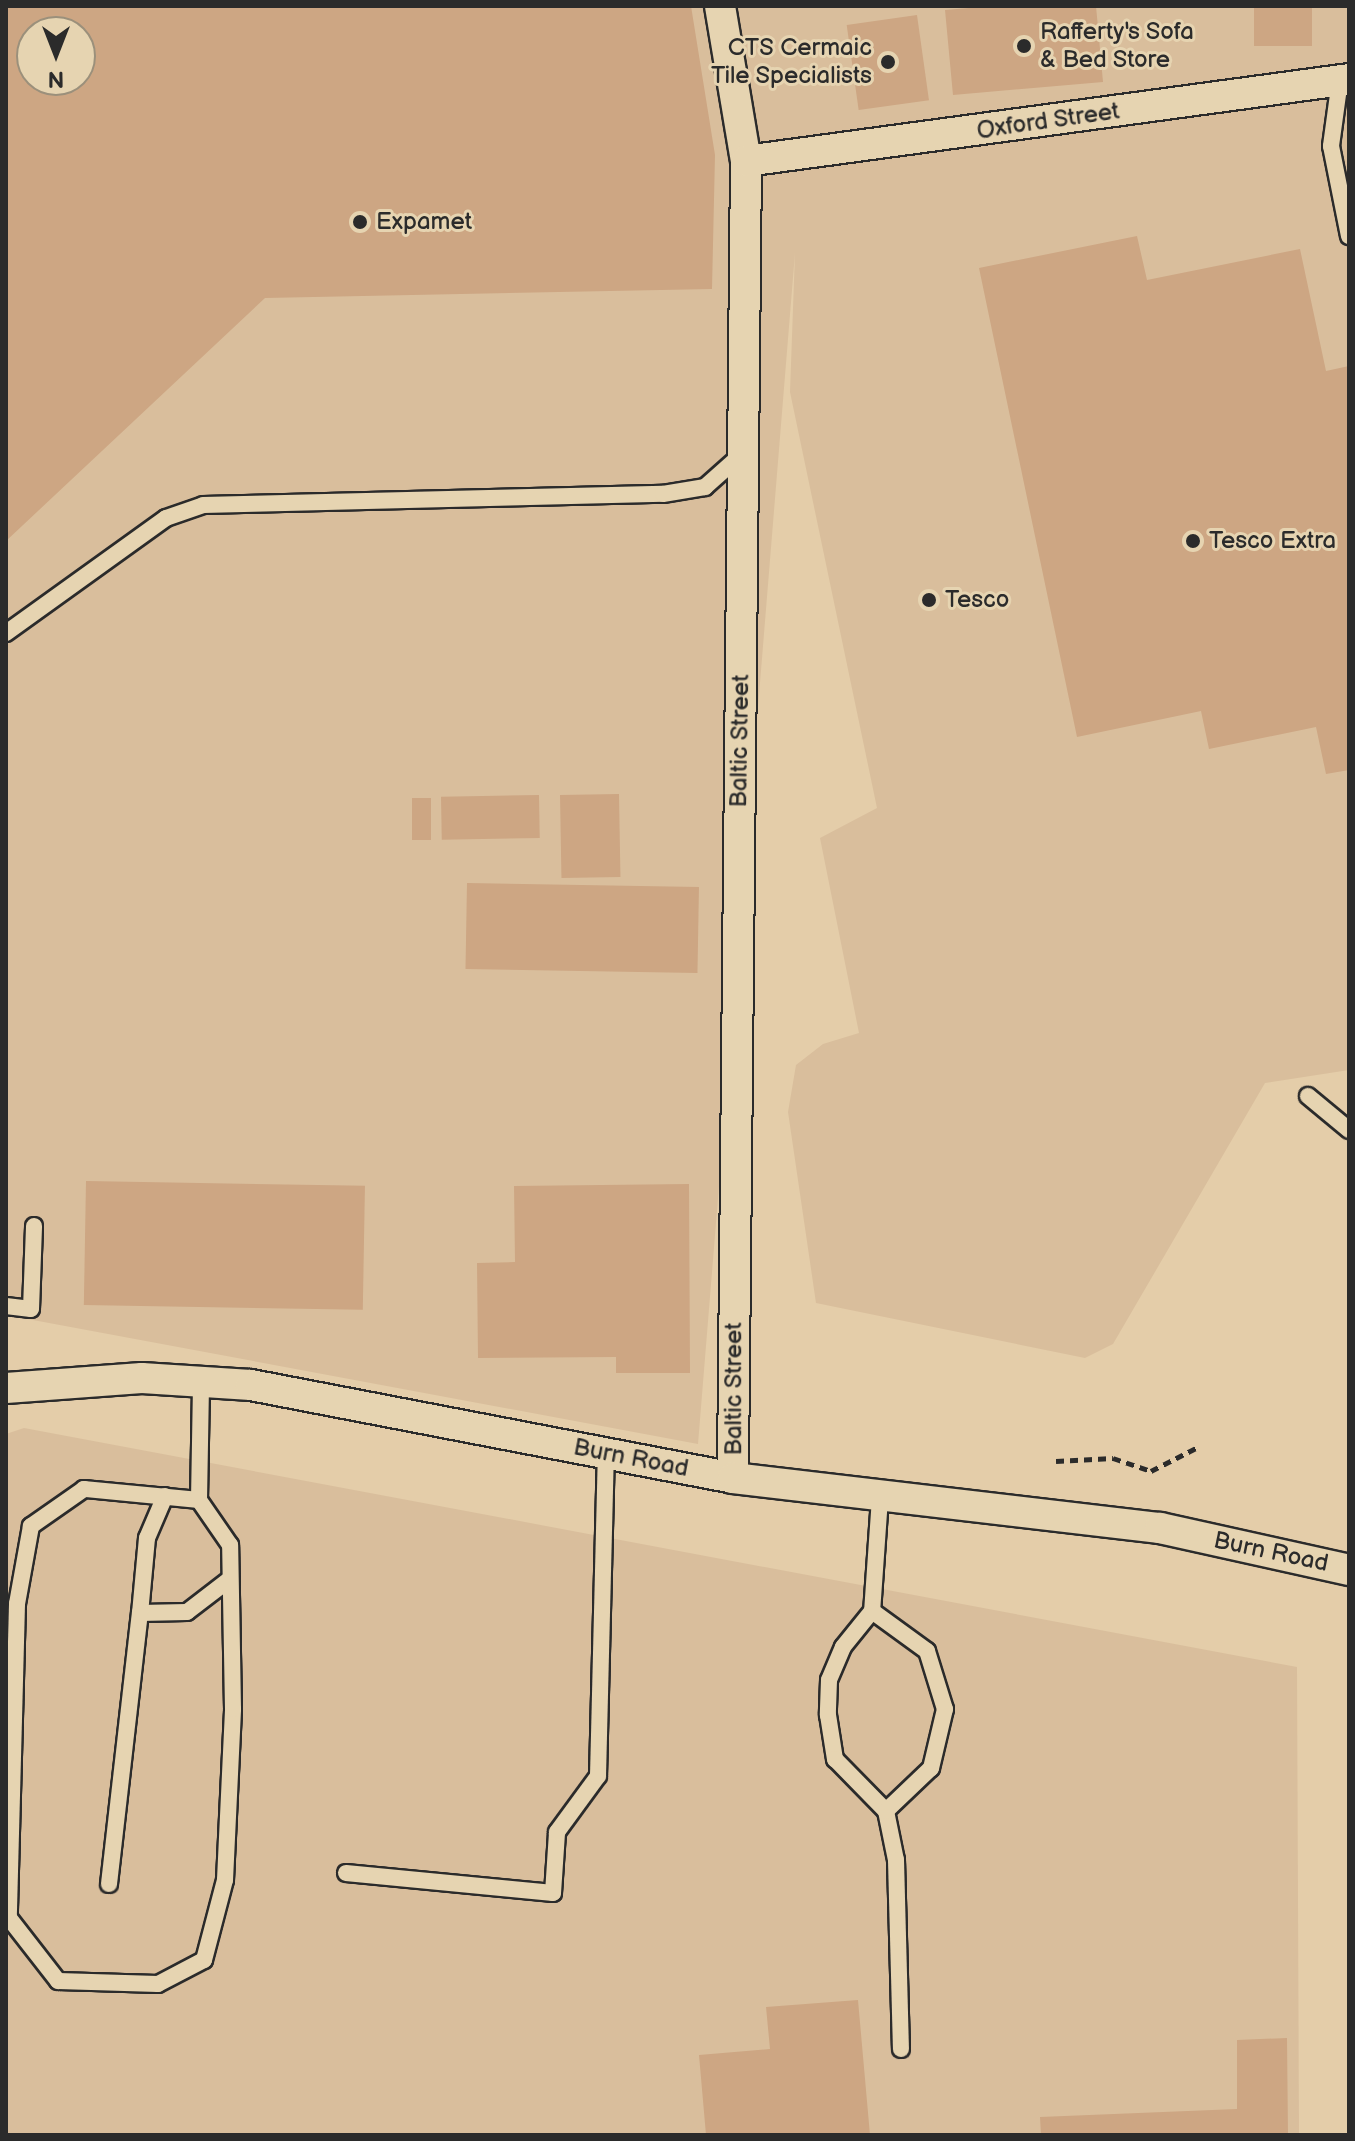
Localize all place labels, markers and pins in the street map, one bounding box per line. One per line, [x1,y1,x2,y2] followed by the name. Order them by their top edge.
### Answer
[1040,18,1194,74] place label: Rafferty's Sofa & Bed Store
[711,34,872,90] place label: CTS Cermaic Tile Specialists
[1015,37,1033,55] marker: Rafferty's Sofa & Bed Store
[879,53,897,71] marker: CTS Cermaic Tile Specialists
[376,208,472,236] place label: Expamet
[351,213,369,231] marker: Expamet
[1209,527,1336,555] place label: Tesco Extra
[1184,532,1202,550] marker: Tesco Extra
[945,586,1009,614] place label: Tesco
[920,591,938,609] marker: Tesco

